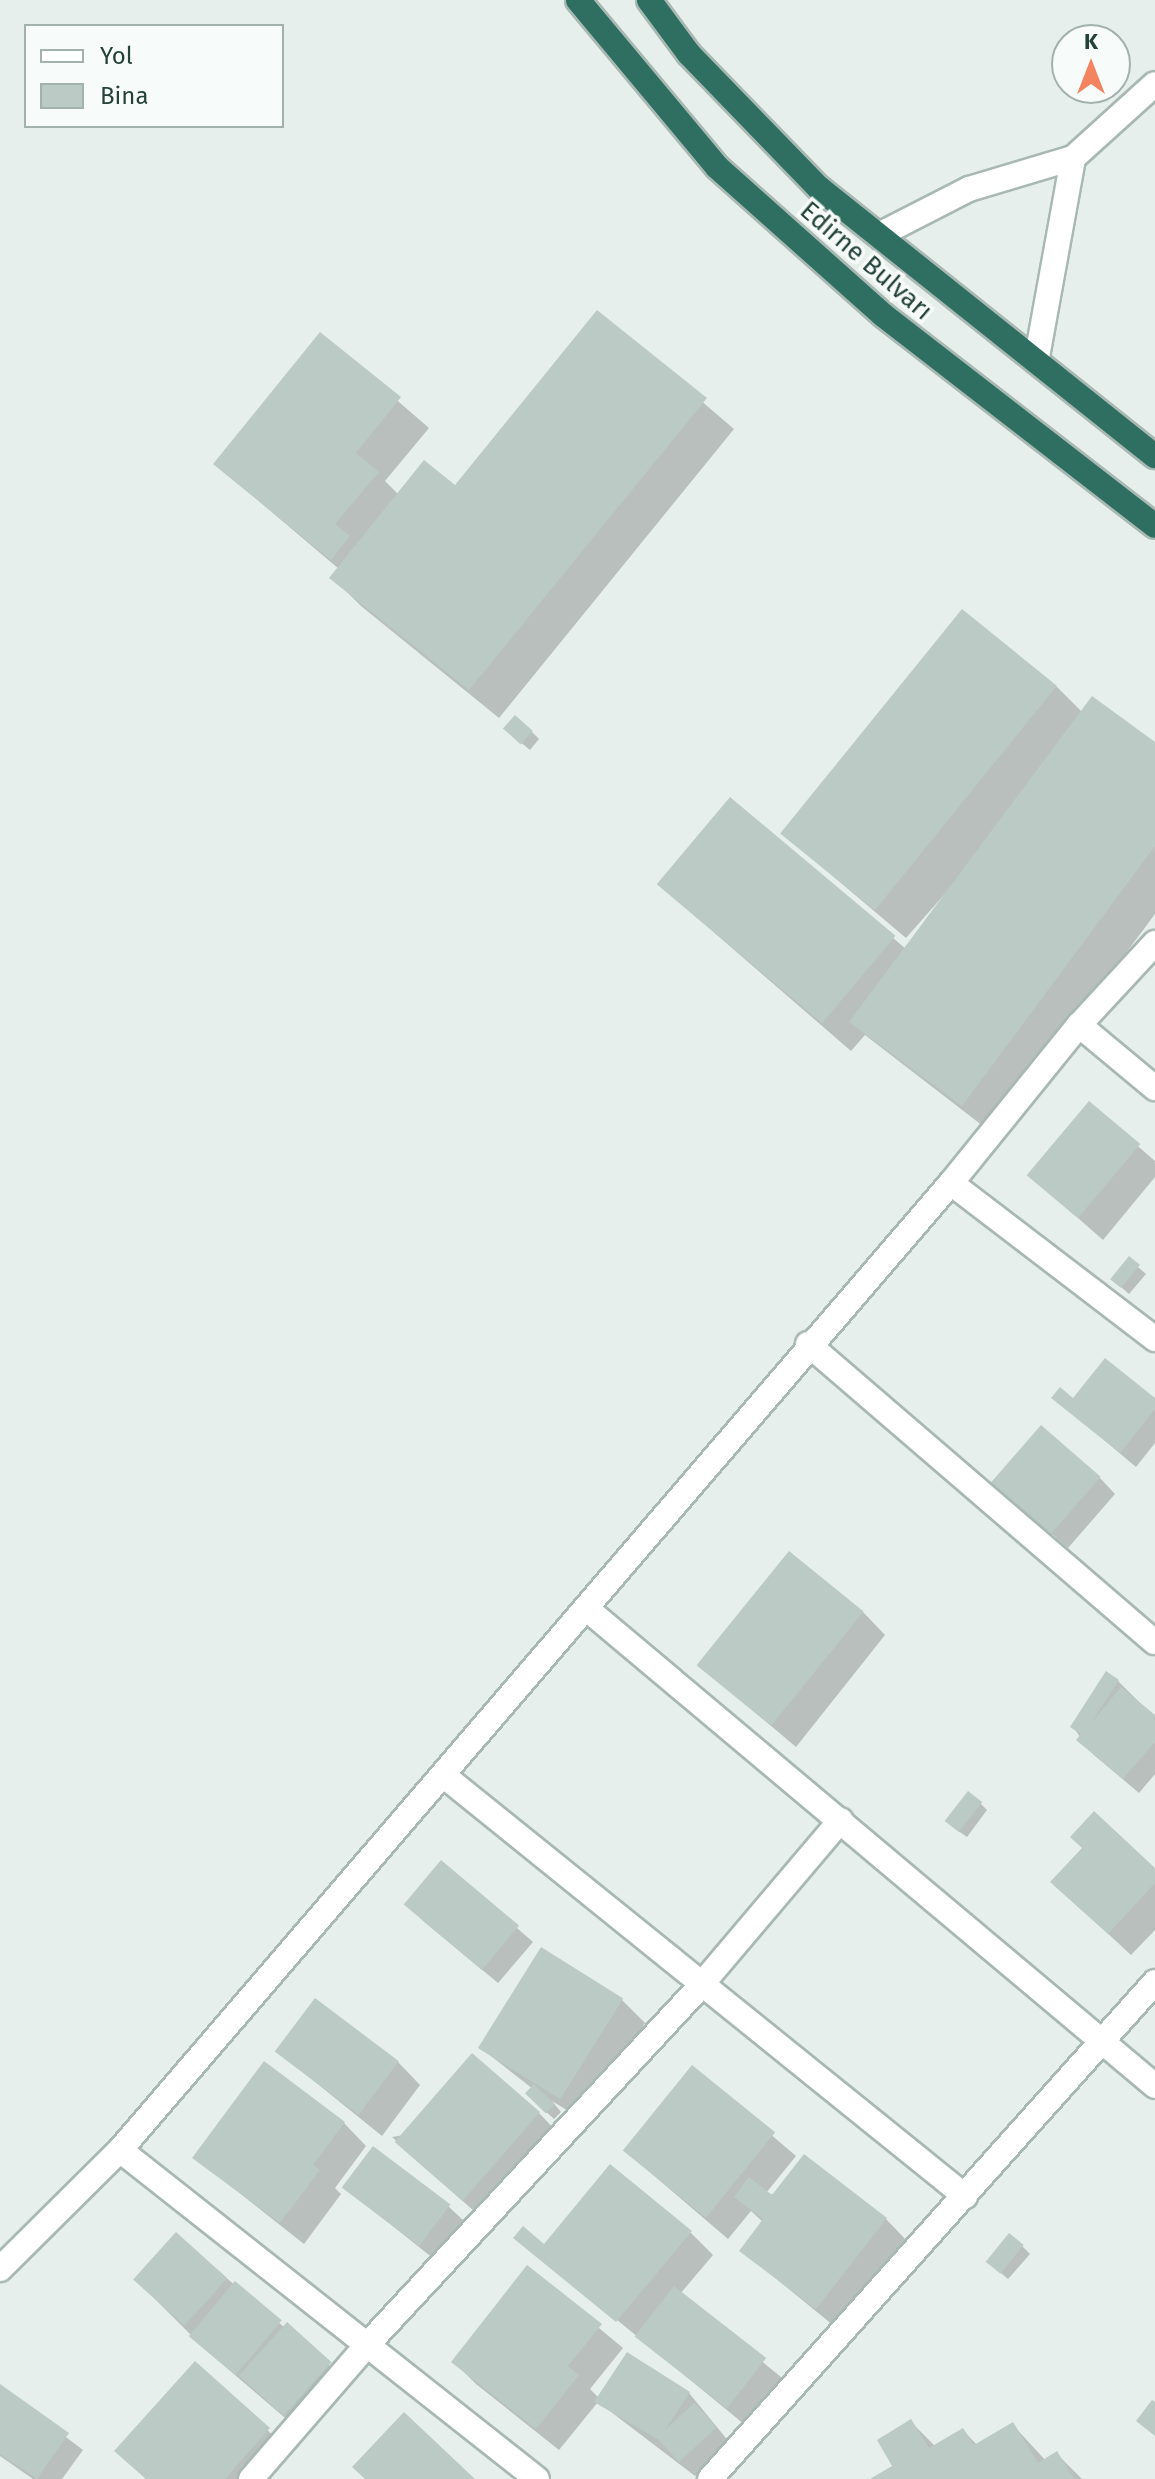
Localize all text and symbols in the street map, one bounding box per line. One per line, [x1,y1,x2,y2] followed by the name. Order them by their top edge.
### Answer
[24,24,284,128] legend
[1051,24,1131,104] north arrow
[1084,28,1098,55] text: K
[100,42,133,70] text: Yol
[100,82,148,110] text: Bina
[794,195,938,327] street label: Edirne Bulvarı

